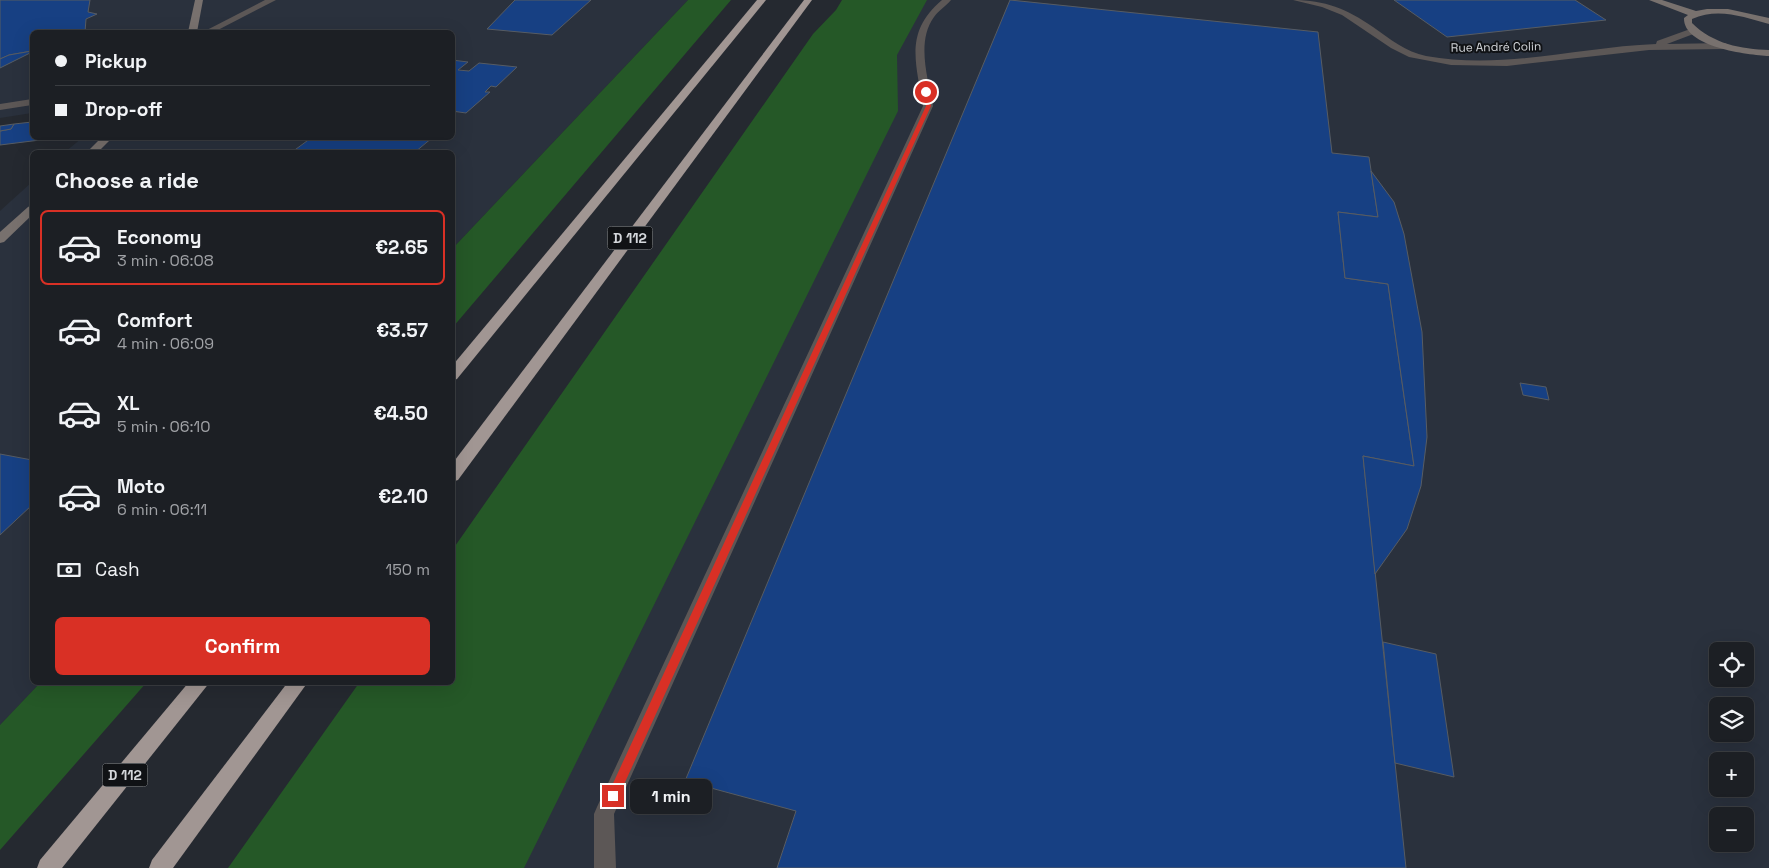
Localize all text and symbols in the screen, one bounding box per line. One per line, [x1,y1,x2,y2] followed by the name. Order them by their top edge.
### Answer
[1451,38,1541,56] street label: Rue André Colin
[85,49,147,74] text: Pickup
[915,81,937,103] route start
[85,97,163,122] text: Drop-off
[55,166,199,194] text: Choose a ride
[57,225,102,270] icon: car
[117,225,201,250] text: Economy
[608,227,652,250] road number: D 112
[375,235,428,260] text: €2.65
[117,250,214,271] text: 3 min · 06:08
[57,308,102,353] icon: car
[117,308,193,333] text: Comfort
[376,318,428,343] text: €3.57
[117,333,214,354] text: 4 min · 06:09
[57,391,102,436] icon: car
[117,391,140,416] text: XL
[374,401,428,426] text: €4.50
[117,416,210,437] text: 5 min · 06:10
[57,474,102,519] icon: car
[117,474,165,499] text: Moto
[378,484,428,509] text: €2.10
[117,499,207,520] text: 6 min · 06:11
[55,556,83,584] icon: cash
[95,557,140,582] text: Cash
[386,559,430,580] text: 150 m
[55,617,430,675] button: Confirm
[1709,642,1754,852] map controls
[1709,642,1754,687] button: locate
[1709,697,1754,742] button: layers
[1709,752,1754,797] button: +
[102,764,148,786] road number: D 112
[630,778,713,814] callout: 1 min
[602,785,624,807] route end
[651,786,691,807] text: 1 min
[1709,807,1754,852] button: −

